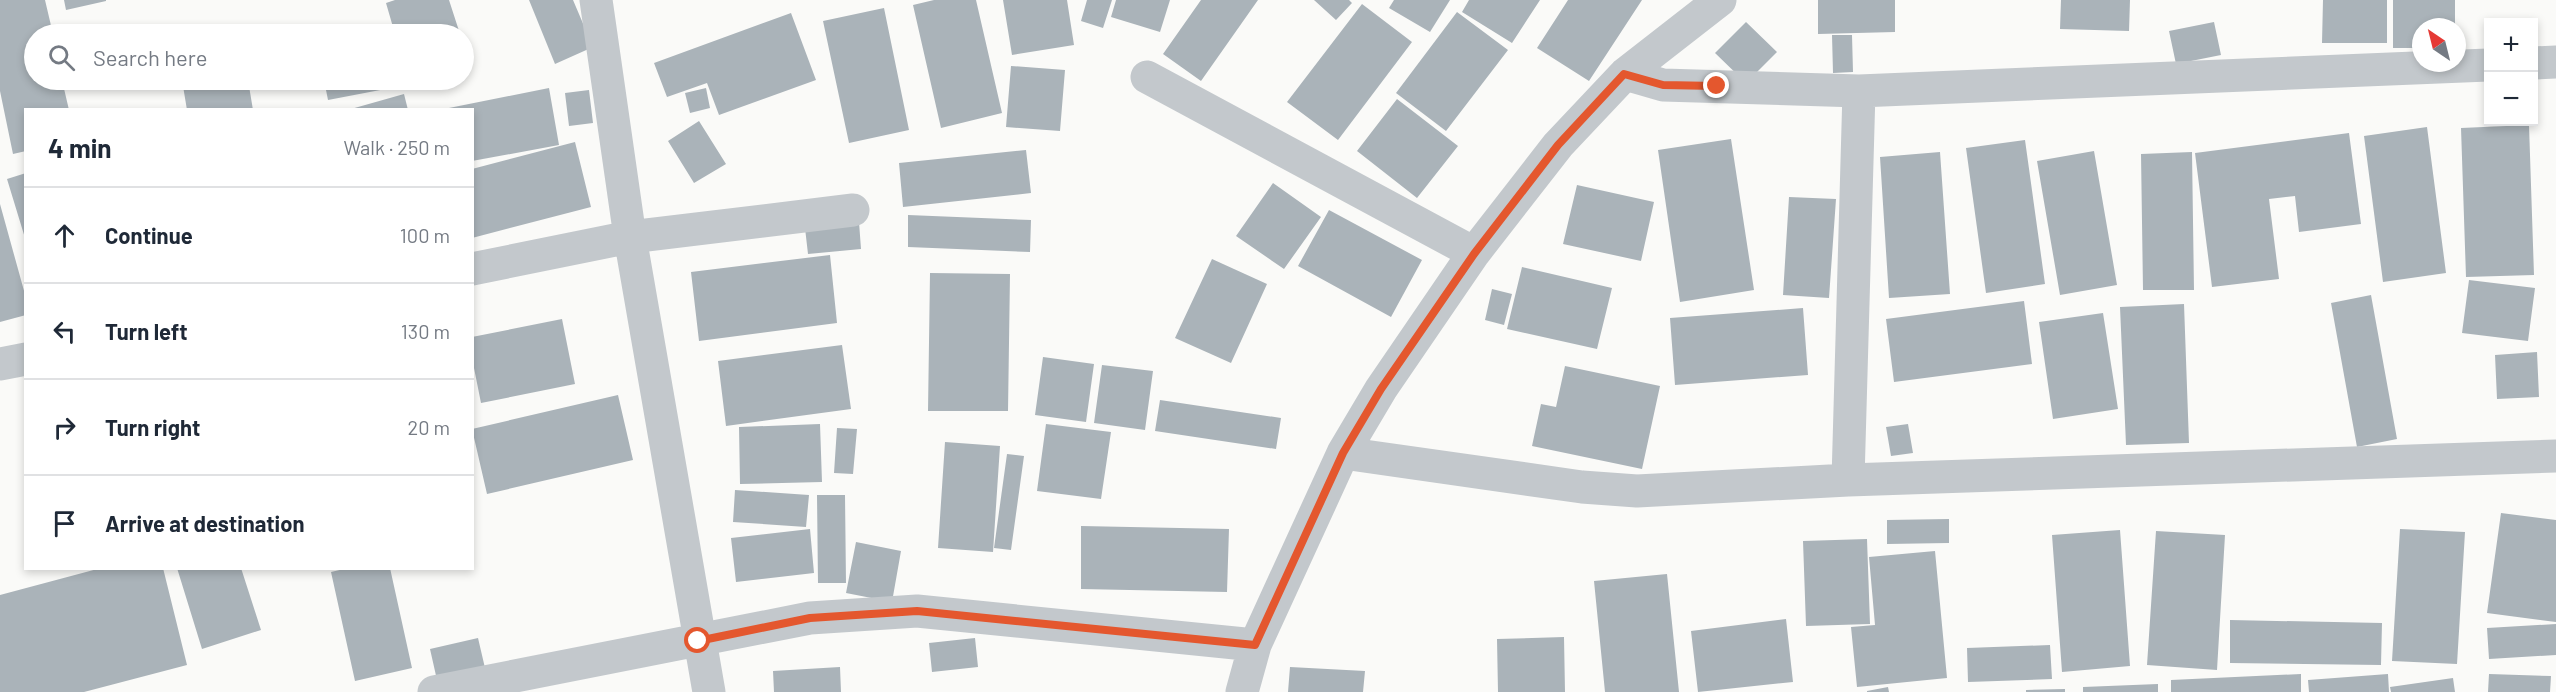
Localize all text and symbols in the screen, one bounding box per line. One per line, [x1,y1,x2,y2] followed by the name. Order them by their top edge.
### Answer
[2412,18,2466,72] north arrow
[2484,18,2538,126] map controls
[2484,18,2538,72] button: +
[24,24,474,90] search box
[45,41,78,74] icon: search
[93,44,207,70] text: Search here
[1703,72,1729,98] route end
[2484,72,2538,126] button: −
[48,132,112,163] text: 4 min
[344,135,450,159] text: Walk · 250 m
[48,219,81,252] icon: ahead
[105,222,193,248] text: Continue
[400,223,450,247] text: 100 m
[48,315,81,348] icon: left
[105,318,188,344] text: Turn left
[401,319,450,343] text: 130 m
[48,411,81,444] icon: right
[105,414,200,440] text: Turn right
[407,415,450,439] text: 20 m
[48,507,81,540] icon: arrive
[105,510,304,536] text: Arrive at destination
[684,627,710,653] route start

